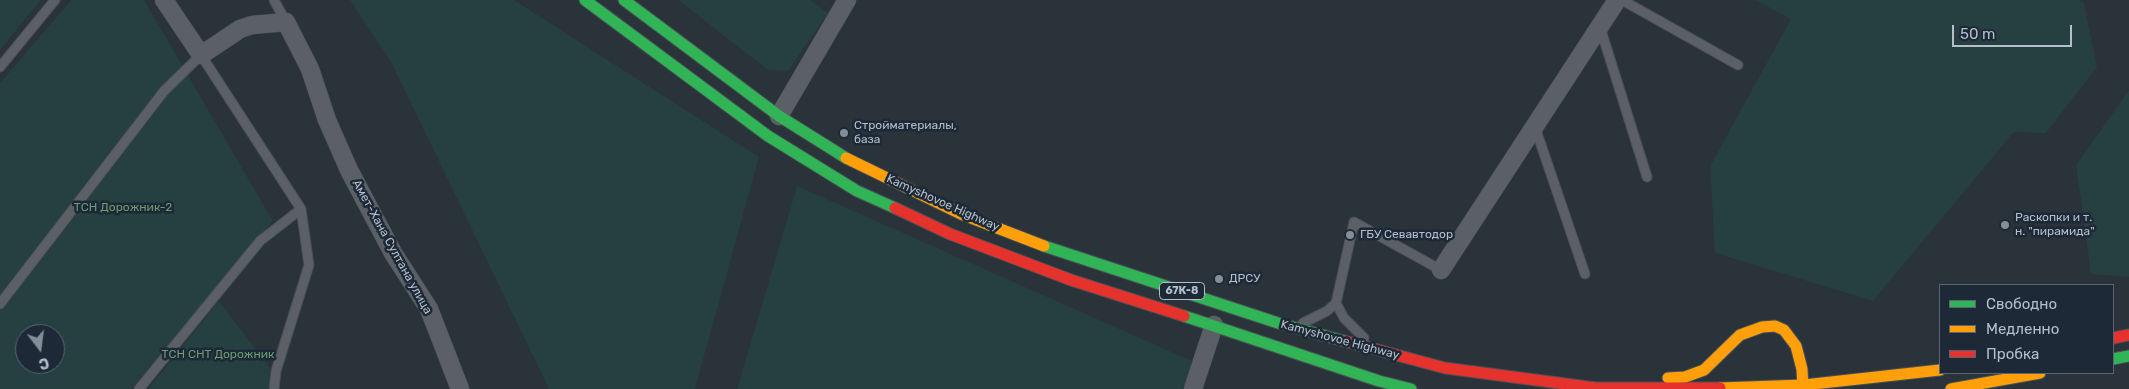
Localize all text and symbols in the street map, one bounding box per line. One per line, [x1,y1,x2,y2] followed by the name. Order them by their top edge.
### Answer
[1954,15,2074,47] scale bar
[1960,25,1995,43] text: 50 m
[854,119,957,147] place label: Стройматериалы, база
[838,127,850,139] marker: Стройматериалы, база
[884,172,1002,234] street label: Kamyshovoe Highway
[349,177,435,317] street label: Амет-Хана Султана улица
[74,201,172,215] park label: ТСН Дорожник-2
[2015,211,2095,239] place label: Раскопки и т. н. "пирамида"
[1999,219,2011,231] marker: Раскопки и т. н. "пирамида"
[1360,228,1453,242] place label: ГБУ Севавтодор
[1344,229,1356,241] marker: ГБУ Севавтодор
[1229,272,1260,286] place label: ДРСУ
[1213,273,1225,285] marker: ДРСУ
[1160,282,1204,300] road number: 67К-8
[1939,284,2114,374] legend
[1986,295,2057,313] text: Свободно
[1279,317,1401,363] street label: Kamyshovoe Highway
[1986,320,2059,338] text: Медленно
[15,324,65,374] north arrow
[1986,345,2039,363] text: Пробка
[162,348,274,362] park label: ТСН СНТ Дорожник
[37,354,51,372] text: С

